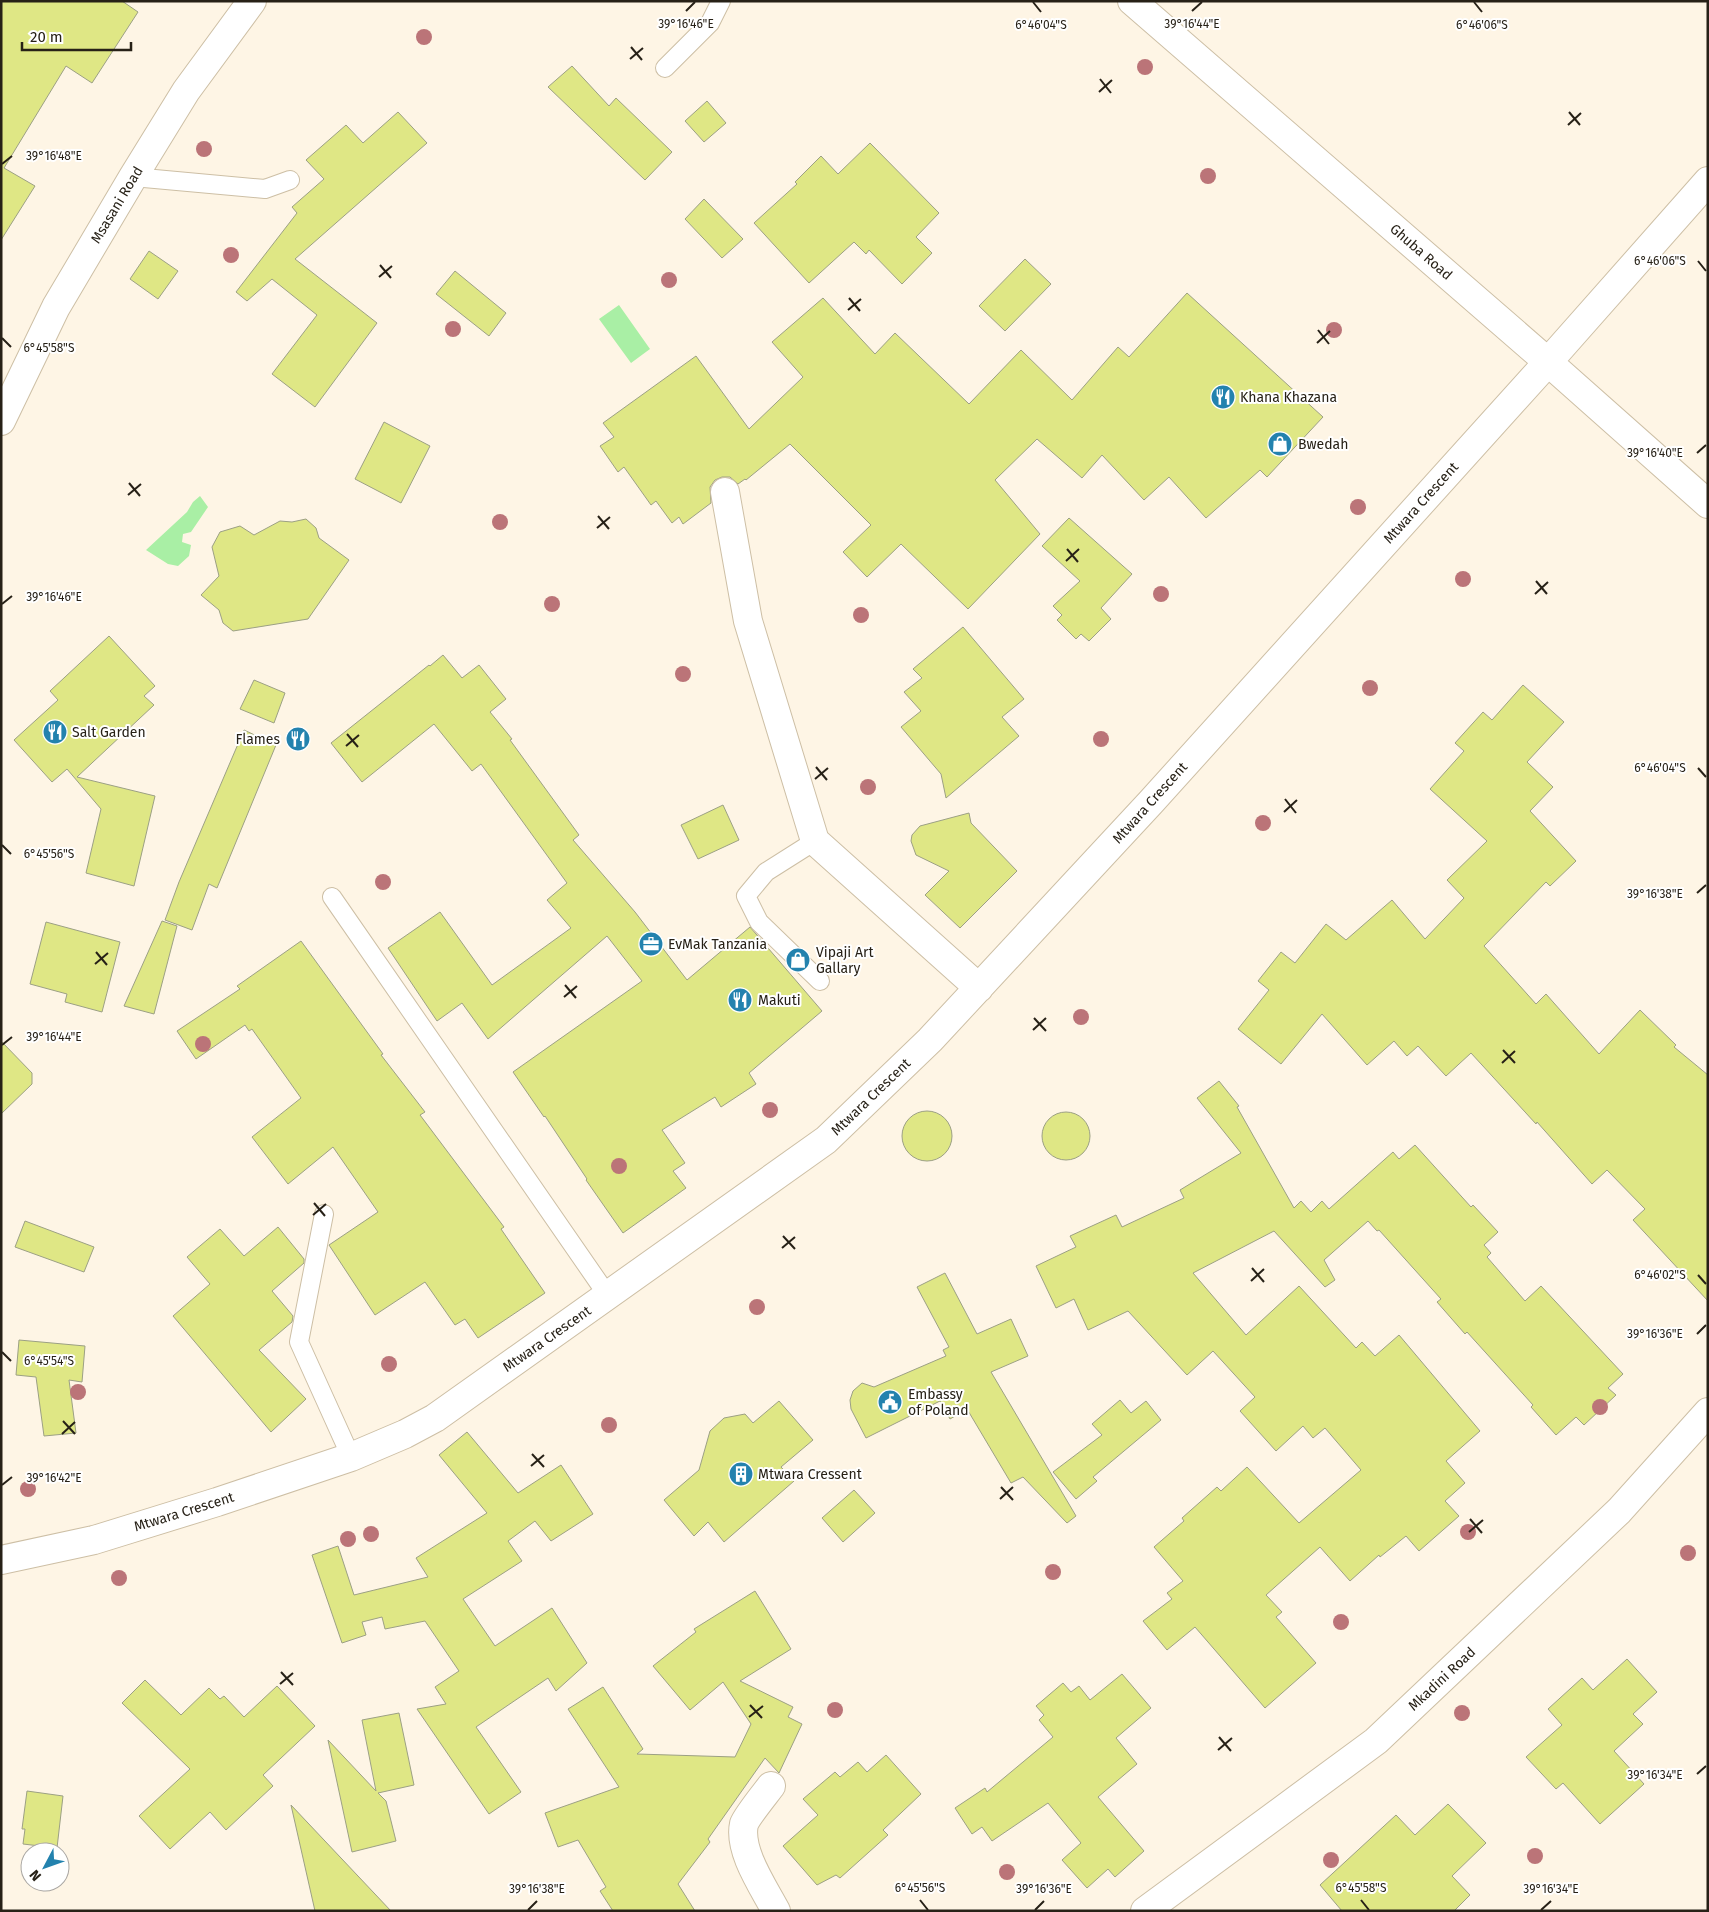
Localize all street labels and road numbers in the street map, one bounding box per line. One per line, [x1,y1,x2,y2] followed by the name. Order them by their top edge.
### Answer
[87,163,147,247] street label: Msasani Road
[1386,220,1456,284] street label: Ghuba Road
[1380,458,1463,547] street label: Mtwara Crescent
[1109,758,1192,847] street label: Mtwara Crescent
[828,1054,915,1139] street label: Mtwara Crescent
[500,1302,595,1376] street label: Mtwara Crescent
[132,1488,237,1535] street label: Mtwara Crescent
[1405,1643,1479,1715] street label: Mkadini Road

